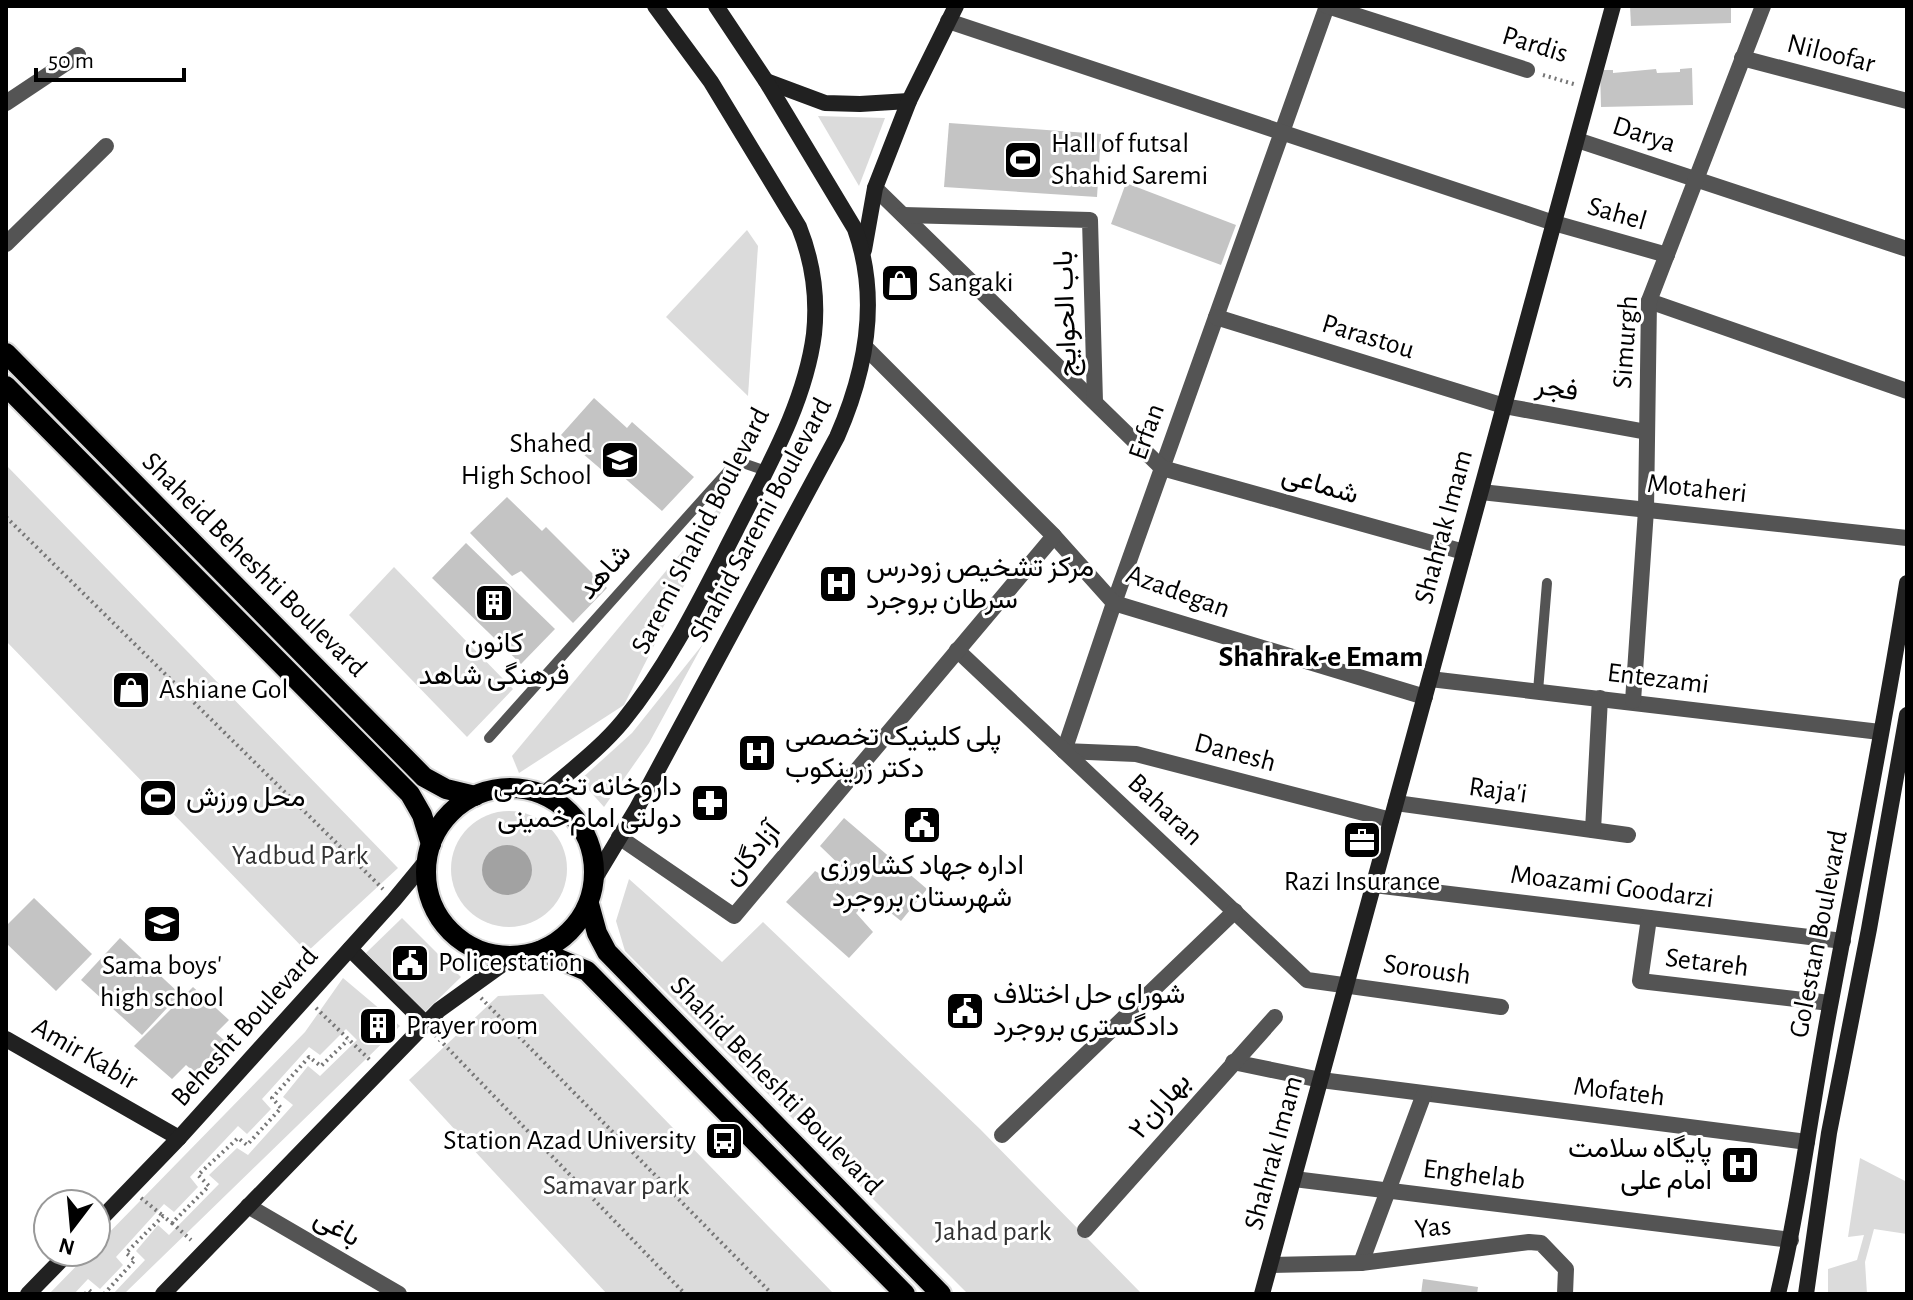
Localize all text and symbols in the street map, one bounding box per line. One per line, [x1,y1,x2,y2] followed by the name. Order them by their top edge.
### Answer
[1499,22,1571,68] street label: Pardis
[1784,30,1878,78] street label: Niloofar
[36,32,184,82] scale bar
[48,49,94,73] text: 50 m
[1609,112,1679,158] street label: Darya
[1051,130,1208,190] place label: Hall of futsal Shahid Saremi
[1002,139,1044,181] sports icon: Hall of futsal Shahid Saremi
[1584,192,1650,236] street label: Sahel
[1050,250,1086,378] street label: باب الحوایج
[879,262,921,304] shop icon: Sangaki
[928,269,1014,297] place label: Sangaki
[1609,294,1643,390] street label: Simurgh
[1318,310,1418,364] street label: Parastou
[1532,371,1580,408] street label: فجر
[685,393,837,647] street label: Shahid Saremi Boulevard
[1124,400,1170,464] street label: Erfan
[627,403,775,659] street label: Saremi Shahid Boulevard
[461,430,592,490] place label: Shahed High School
[599,439,641,481] school or university icon: Shahed High School
[136,447,372,683] street label: Shaheid Beheshti Boulevard
[1410,447,1478,607] street label: Shahrak Imam
[1278,461,1361,510] street label: شماعی
[1646,470,1748,508] street label: Motaheri
[573,539,637,605] street label: شاهد
[866,554,1094,616] place label: مرکز تشخیص زودرس سرطان بروجرد
[1122,560,1234,624] street label: Azadegan
[817,563,859,605] hospital icon: مرکز تشخیص زودرس سرطان بروجرد
[473,582,515,624] building icon: کانون فرهنگی شاهد
[418,630,570,692] place label: کانون فرهنگی شاهد
[1219,642,1423,672] district label: Shahrak-e Emam
[1605,659,1711,699] street label: Entezami
[110,669,152,711] shop icon: Ashiane Gol
[159,676,288,704] place label: Ashiane Gol
[785,723,1001,785] place label: پلی کلینیک تخصصی دکتر زرینکوب
[1191,729,1279,777] street label: Danesh
[736,732,778,774] hospital icon: پلی کلینیک تخصصی دکتر زرینکوب
[1122,769,1208,851] street label: Baharan
[493,773,682,836] place label: داروخانه تخصصی دولتی امام‌خمینی
[1467,773,1529,809] street label: Raja'i
[137,777,179,819] sports icon: محل ورزش
[689,782,731,824] pharmacy icon: داروخانه تخصصی دولتی امام‌خمینی
[186,784,305,814] place label: محل ورزش
[901,804,943,846] public building icon: اداره جهاد کشاورزی شهرستان بروجرد
[717,815,789,892] street label: آزادگان
[1341,819,1383,861] office icon: Razi Insurance
[1785,828,1853,1040] street label: Golestan Boulevard
[232,842,368,870] park label: Yadbud Park
[820,852,1024,914] place label: اداره جهاد کشاورزی شهرستان بروجرد
[1509,861,1715,913] street label: Moazami Goodarzi
[1284,868,1440,896] place label: Razi Insurance
[141,903,183,945] school or university icon: Sama boys' high school
[166,942,324,1112] street label: Behesht Boulevard
[389,942,431,984] public building icon: Police station
[1664,944,1750,982] street label: Setareh
[438,949,583,977] place label: Police station
[1381,950,1473,990] street label: Soroush
[100,952,224,1012] place label: Sama boys' high school
[665,971,887,1201] street label: Shahid Beheshti Boulevard
[993,981,1185,1043] place label: شورای حل اختلاف دادگستری بروجرد
[944,990,986,1032] public building icon: شورای حل اختلاف دادگستری بروجرد
[357,1005,399,1047] building icon: Prayer room
[406,1012,538,1040] place label: Prayer room
[27,1013,143,1095] street label: Amir Kabir
[1124,1068,1197,1146] street label: بهاران۲
[1240,1073,1308,1233] street label: Shahrak Imam
[1572,1073,1666,1111] street label: Mofateh
[703,1120,745,1162] bus stop icon: Station Azad University
[443,1127,696,1155] place label: Station Azad University
[1568,1134,1712,1198] place label: پایگاه سلامت امام علی
[1719,1144,1761,1186] hospital icon: پایگاه سلامت امام علی
[1421,1155,1527,1195] street label: Enghelab
[543,1172,690,1200] park label: Samavar park
[32,1188,112,1268] north arrow
[309,1204,365,1253] street label: باغی
[1413,1212,1453,1244] street label: Yas
[935,1218,1051,1246] park label: Jahad park
[56,1234,77,1259] text: N

